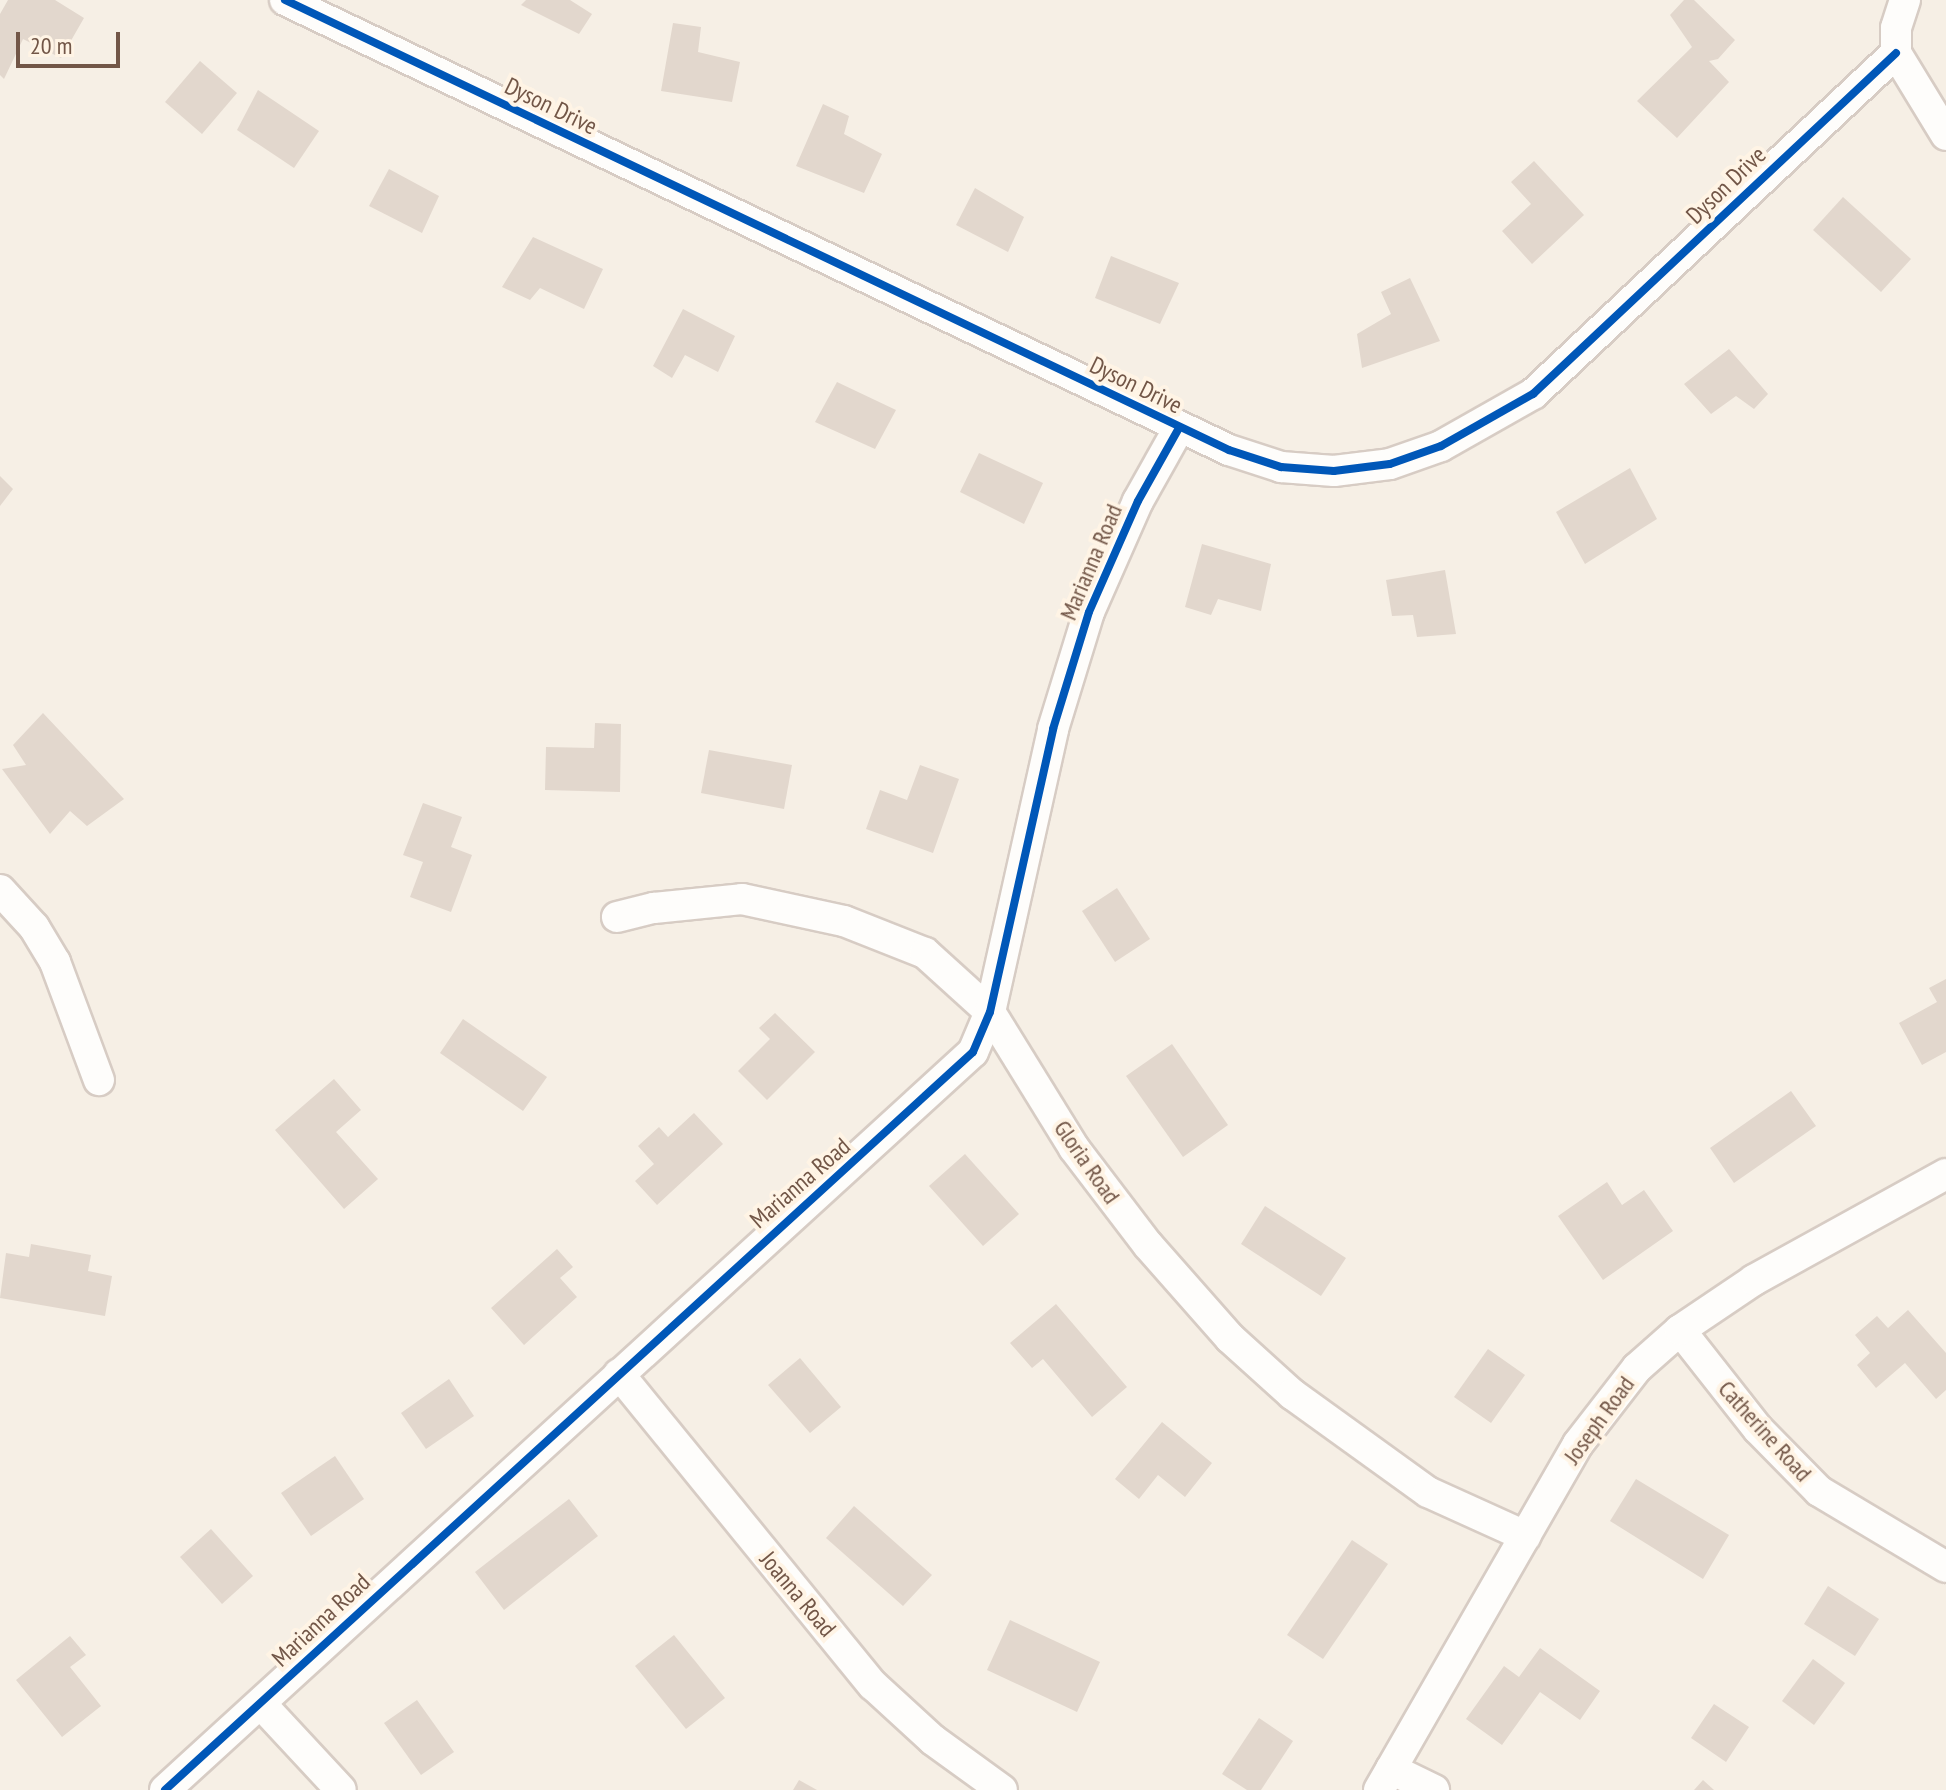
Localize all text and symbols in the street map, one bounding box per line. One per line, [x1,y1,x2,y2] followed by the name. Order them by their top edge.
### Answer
[20,16,124,66] scale bar
[30,30,72,61] text: 20 m
[500,71,602,141] street label: Dyson Drive
[1680,140,1772,230] street label: Dyson Drive
[1085,350,1187,420] street label: Dyson Drive
[1054,500,1128,624] street label: Marianna Road
[1048,1115,1126,1209] street label: Gloria Road
[744,1132,856,1234] street label: Marianna Road
[1558,1371,1640,1469] street label: Joseph Road
[1712,1375,1818,1487] street label: Catherine Road
[754,1546,842,1642] street label: Joanna Road
[266,1568,376,1672] street label: Marianna Road

